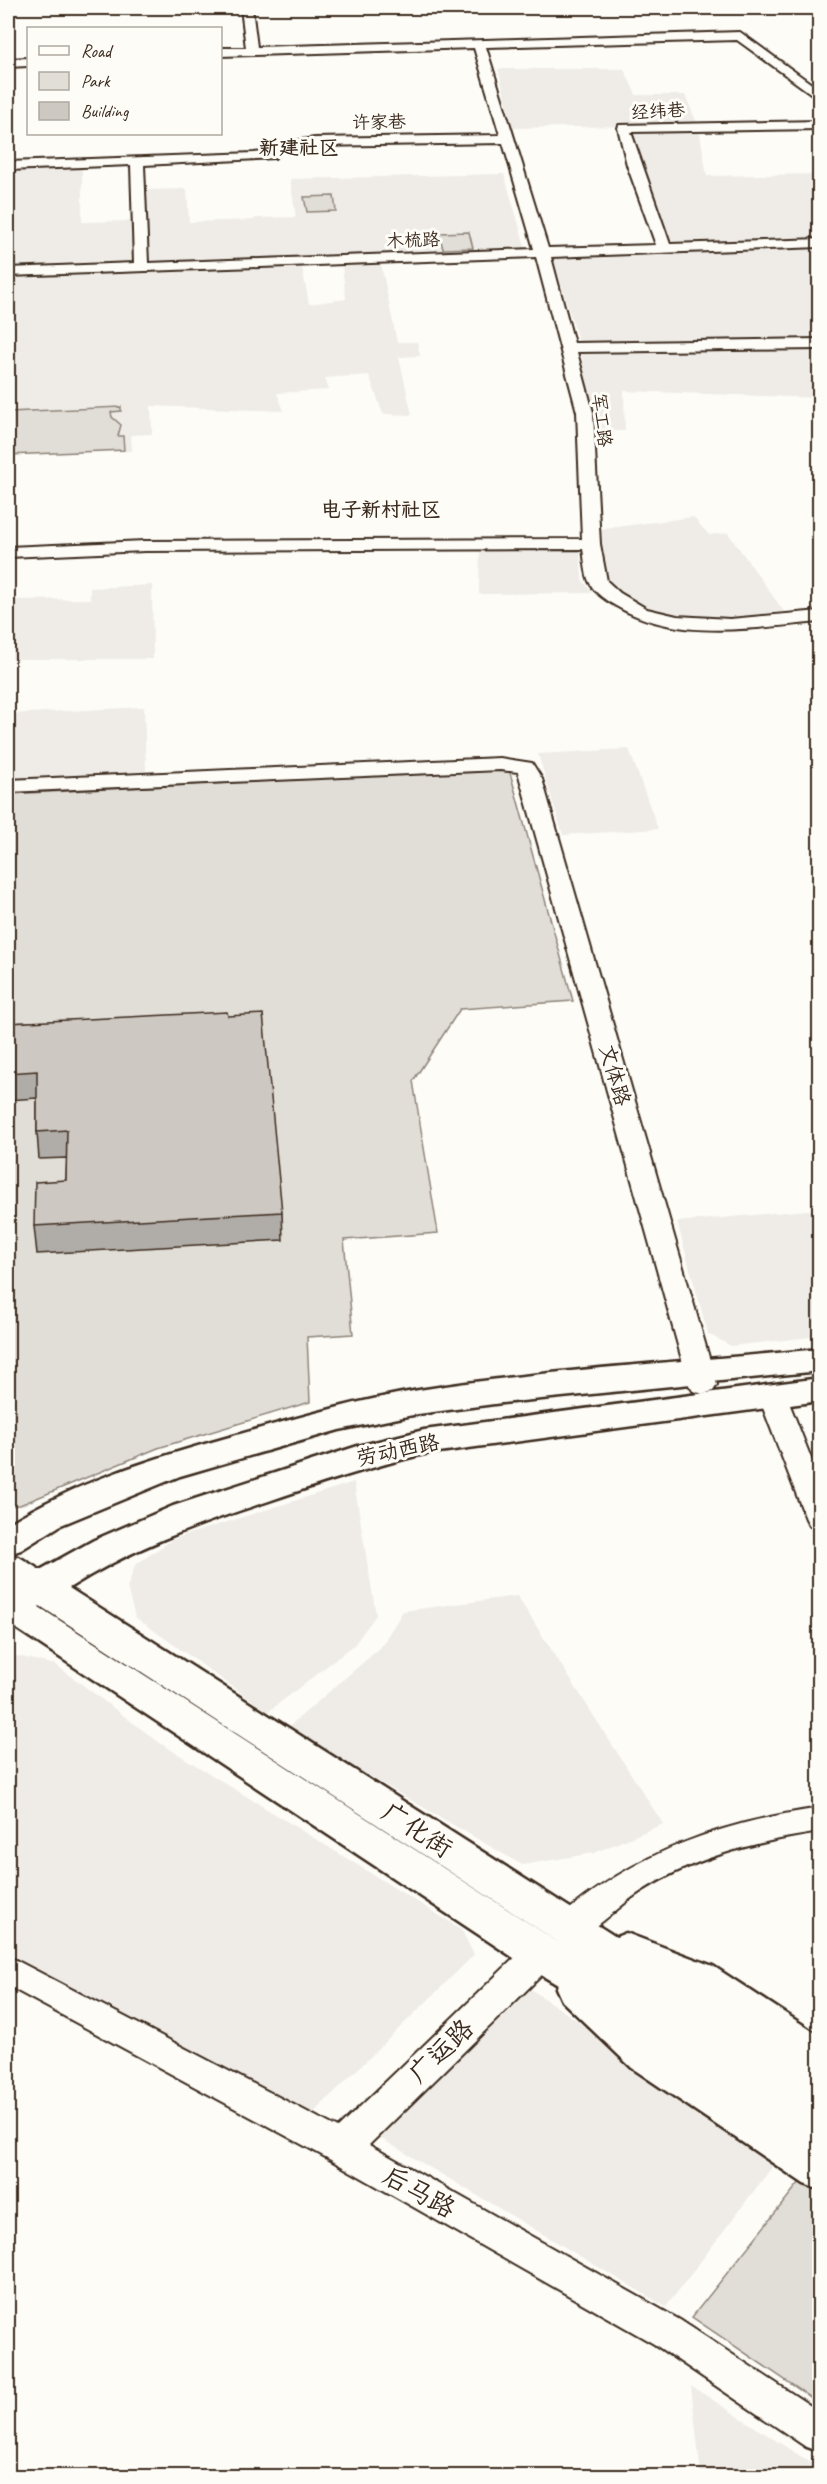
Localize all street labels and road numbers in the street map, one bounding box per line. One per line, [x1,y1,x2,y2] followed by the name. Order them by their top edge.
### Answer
[630,99,686,123] street label: 经纬巷
[352,111,406,133] street label: 许家巷
[386,228,440,252] street label: 木梳路
[588,392,616,448] street label: 军工路
[594,1041,636,1109] street label: 文体路
[354,1429,442,1471] street label: 劳动西路
[375,1795,459,1865] street label: 广化街
[401,2012,481,2090] street label: 广运路
[377,2159,461,2225] street label: 后马路

